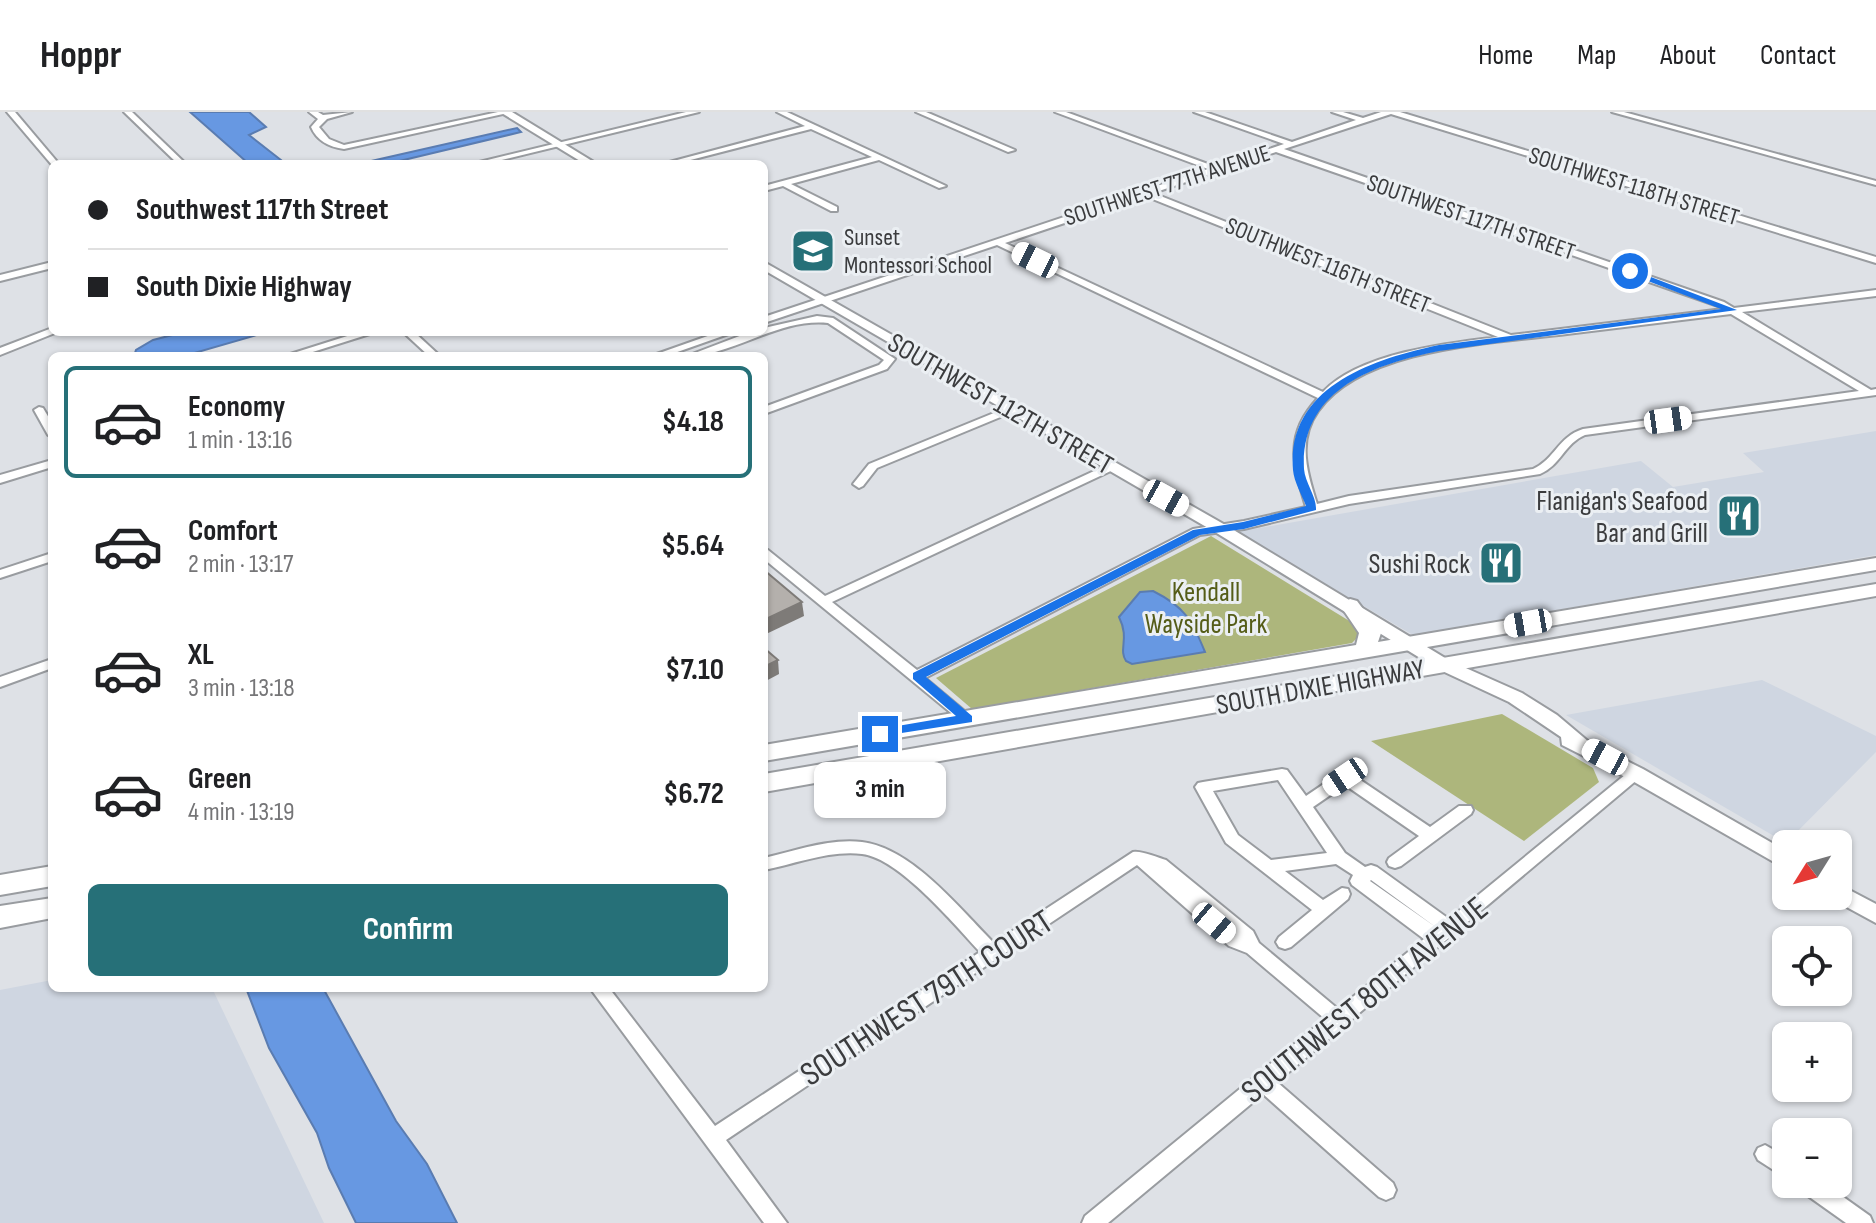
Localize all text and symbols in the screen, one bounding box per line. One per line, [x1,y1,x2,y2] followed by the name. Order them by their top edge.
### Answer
[40,33,121,78] text: Hoppr
[1478,39,1533,72] text: Home
[1577,39,1616,72] text: Map
[1660,39,1716,72] text: About
[1760,39,1836,72] text: Contact
[1060,138,1274,232] street label: SOUTHWEST 77TH AVENUE
[1525,141,1743,232] street label: SOUTHWEST 118TH STREET
[1363,168,1579,267] street label: SOUTHWEST 117TH STREET
[136,192,388,228] text: Southwest 117th Street
[1221,211,1435,320] street label: SOUTHWEST 116TH STREET
[844,223,992,280] place label: Sunset Montessori School
[789,227,837,275] school or university icon: Sunset Montessori School
[1008,239,1062,281] car
[1612,253,1648,289] route start
[136,269,352,305] text: South Dixie Highway
[882,326,1119,482] street label: SOUTHWEST 112TH STREET
[92,386,164,458] icon: car
[188,389,285,425] text: Economy
[662,404,724,440] text: $4.18
[1643,405,1693,435] car
[188,425,293,456] text: 1 min · 13:16
[1139,476,1193,520] car
[1536,485,1708,550] place label: Flanigan's Seafood Bar and Grill
[1715,492,1763,540] restaurant icon: Flanigan's Seafood Bar and Grill
[92,510,164,582] icon: car
[188,513,278,549] text: Comfort
[661,528,724,564] text: $5.64
[1477,539,1525,587] restaurant icon: Sushi Rock
[1368,548,1470,581] place label: Sushi Rock
[188,549,293,580] text: 2 min · 13:17
[1145,576,1268,641] park label: Kendall Wayside Park
[1502,607,1554,639] car
[92,634,164,706] icon: car
[188,637,214,673] text: XL
[665,652,724,688] text: $7.10
[1214,653,1427,722] street label: SOUTH DIXIE HIGHWAY
[188,673,295,704] text: 3 min · 13:18
[862,716,898,752] route end
[1578,735,1632,779] car
[1318,754,1372,800] car
[92,758,164,830] icon: car
[188,761,252,797] text: Green
[814,762,946,818] callout: 3 min
[855,774,905,805] text: 3 min
[663,776,724,812] text: $6.72
[188,797,295,828] text: 4 min · 13:19
[1772,830,1852,910] north arrow
[1772,830,1852,1198] map controls
[88,884,728,976] button: Confirm
[1233,888,1497,1112] street label: SOUTHWEST 80TH AVENUE
[1188,898,1240,948] car
[793,901,1061,1095] street label: SOUTHWEST 79TH COURT
[1772,926,1852,1006] button: locate
[1772,1022,1852,1102] button: +
[1772,1118,1852,1198] button: −

